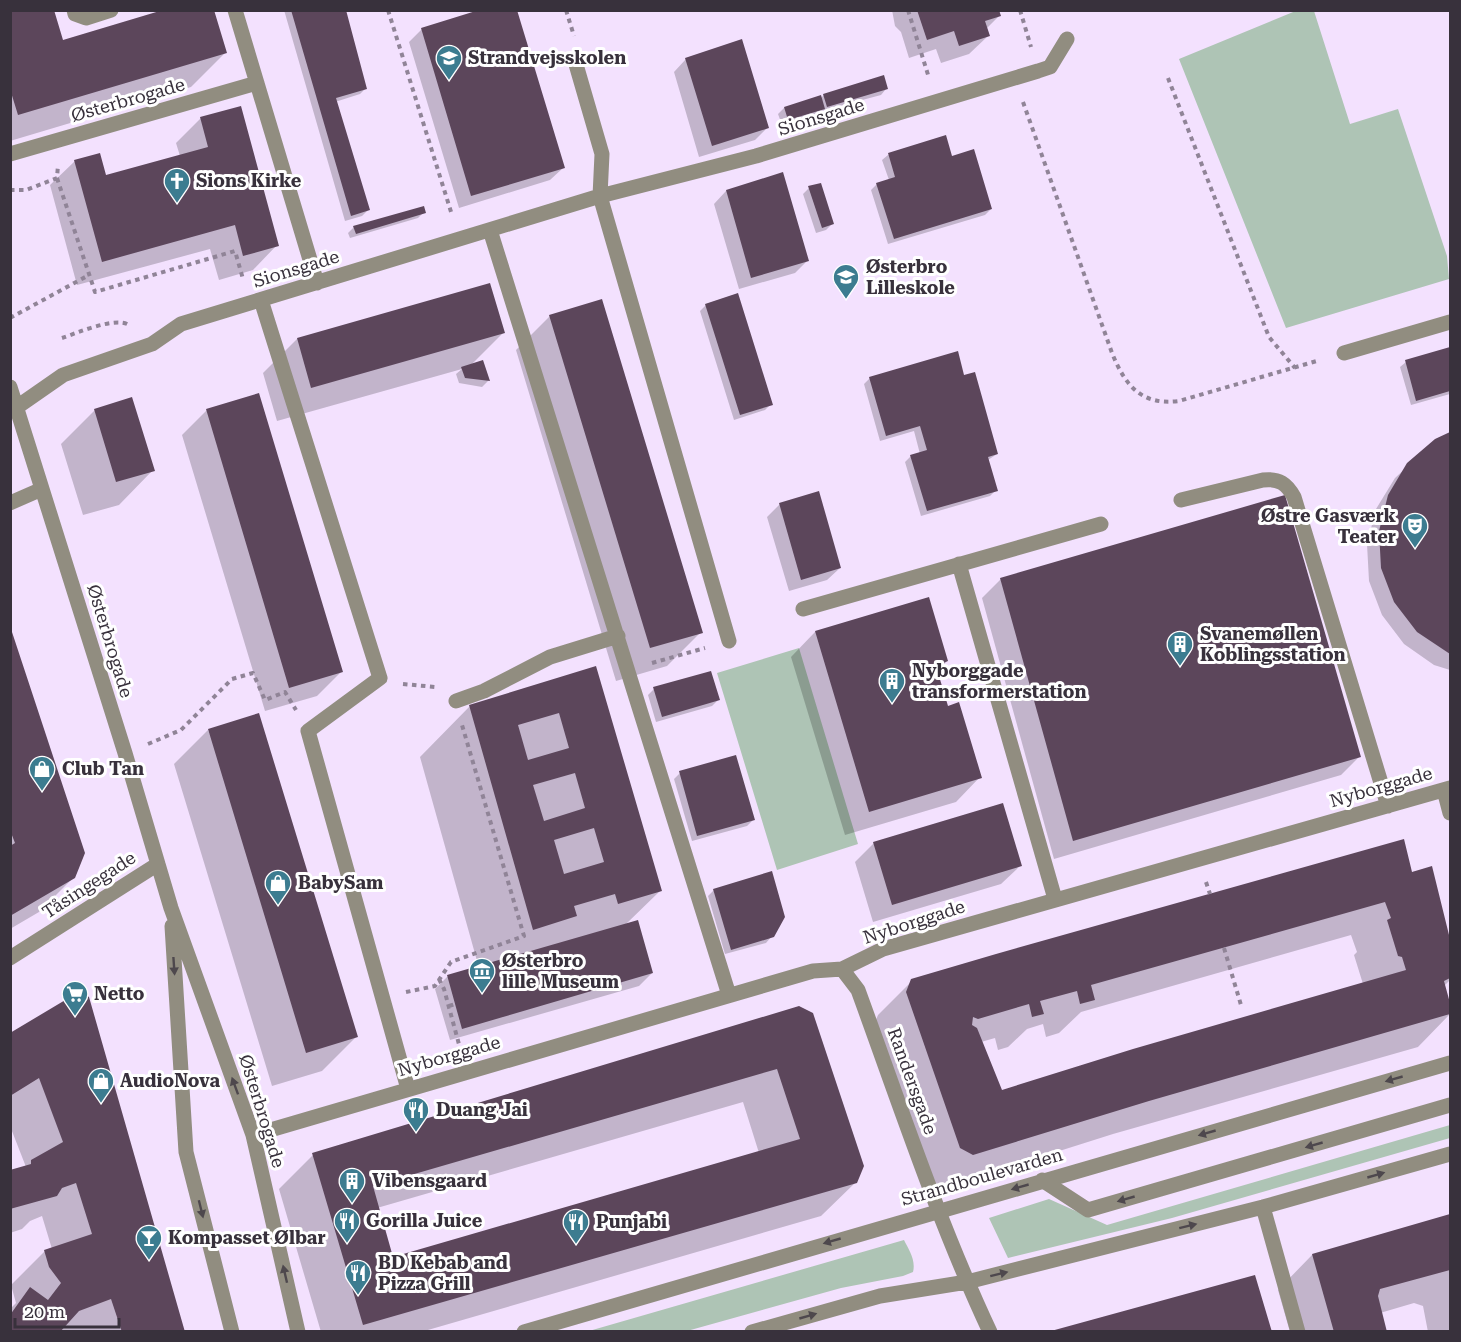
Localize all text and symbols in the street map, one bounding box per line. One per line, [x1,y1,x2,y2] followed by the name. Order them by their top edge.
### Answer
[434,43,464,81] school or university icon: Strandvejsskolen
[468,47,626,68] place label: Strandvejsskolen
[69,73,187,126] street label: Østerbrogade
[775,93,867,140] street label: Sionsgade
[162,166,192,204] church icon: Sions Kirke
[196,170,302,191] place label: Sions Kirke
[250,245,342,292] street label: Sionsgade
[865,256,955,298] place label: Østerbro Lilleskole
[831,262,861,300] school or university icon: Østerbro Lilleskole
[1260,505,1397,547] place label: Østre Gasværk Teater
[1400,511,1430,549] theatre icon: Østre Gasværk Teater
[83,582,138,700] street label: Østerbrogade
[1200,623,1346,665] place label: Svanemøllen Koblingsstation
[1165,629,1195,667] building icon: Svanemøllen Koblingsstation
[912,660,1086,702] place label: Nyborggade transformerstation
[877,666,907,704] building icon: Nyborggade transformerstation
[27,754,57,792] shop icon: Club Tan
[62,758,144,779] place label: Club Tan
[1327,762,1435,811] street label: Nyborggade
[38,847,139,923] street label: Tåsingegade
[263,868,293,906] shop icon: BabySam
[298,872,384,893] place label: BabySam
[860,895,968,948] street label: Nyborggade
[501,950,620,992] place label: Østerbro lille Museum
[467,956,497,994] museum icon: Østerbro lille Museum
[170,957,179,976] one-way arrow
[60,979,90,1017] supermarket icon: Netto
[94,983,145,1004] place label: Netto
[883,1025,942,1137] street label: Randersgade
[395,1031,503,1080] street label: Nyborggade
[235,1052,290,1170] street label: Østerbrogade
[86,1066,116,1104] shop icon: AudioNova
[120,1070,220,1091] place label: AudioNova
[1385,1075,1403,1084] one-way arrow
[230,1077,240,1095] one-way arrow
[401,1095,431,1133] restaurant icon: Duang Jai
[436,1099,528,1120] place label: Duang Jai
[1198,1129,1216,1138] one-way arrow
[1304,1140,1323,1150] one-way arrow
[899,1143,1065,1210] street label: Strandboulevarden
[337,1166,367,1204] building icon: Vibensgaard
[372,1170,487,1191] place label: Vibensgaard
[1367,1170,1385,1179] one-way arrow
[1010,1183,1028,1192] one-way arrow
[1117,1194,1135,1204] one-way arrow
[196,1200,206,1218] one-way arrow
[332,1206,362,1244] restaurant icon: Gorilla Juice
[561,1207,591,1245] restaurant icon: Punjabi
[366,1210,483,1231] place label: Gorilla Juice
[596,1211,667,1232] place label: Punjabi
[1178,1221,1197,1231] one-way arrow
[134,1223,164,1261] bar icon: Kompasset Ølbar
[168,1227,326,1248] place label: Kompasset Ølbar
[823,1237,841,1246] one-way arrow
[378,1252,508,1294] place label: BD Kebab and Pizza Grill
[343,1258,373,1296] restaurant icon: BD Kebab and Pizza Grill
[280,1265,289,1284] one-way arrow
[989,1268,1008,1278] one-way arrow
[15,1291,118,1329] scale bar
[24,1301,65,1322] text: 20 m
[799,1310,817,1320] one-way arrow

